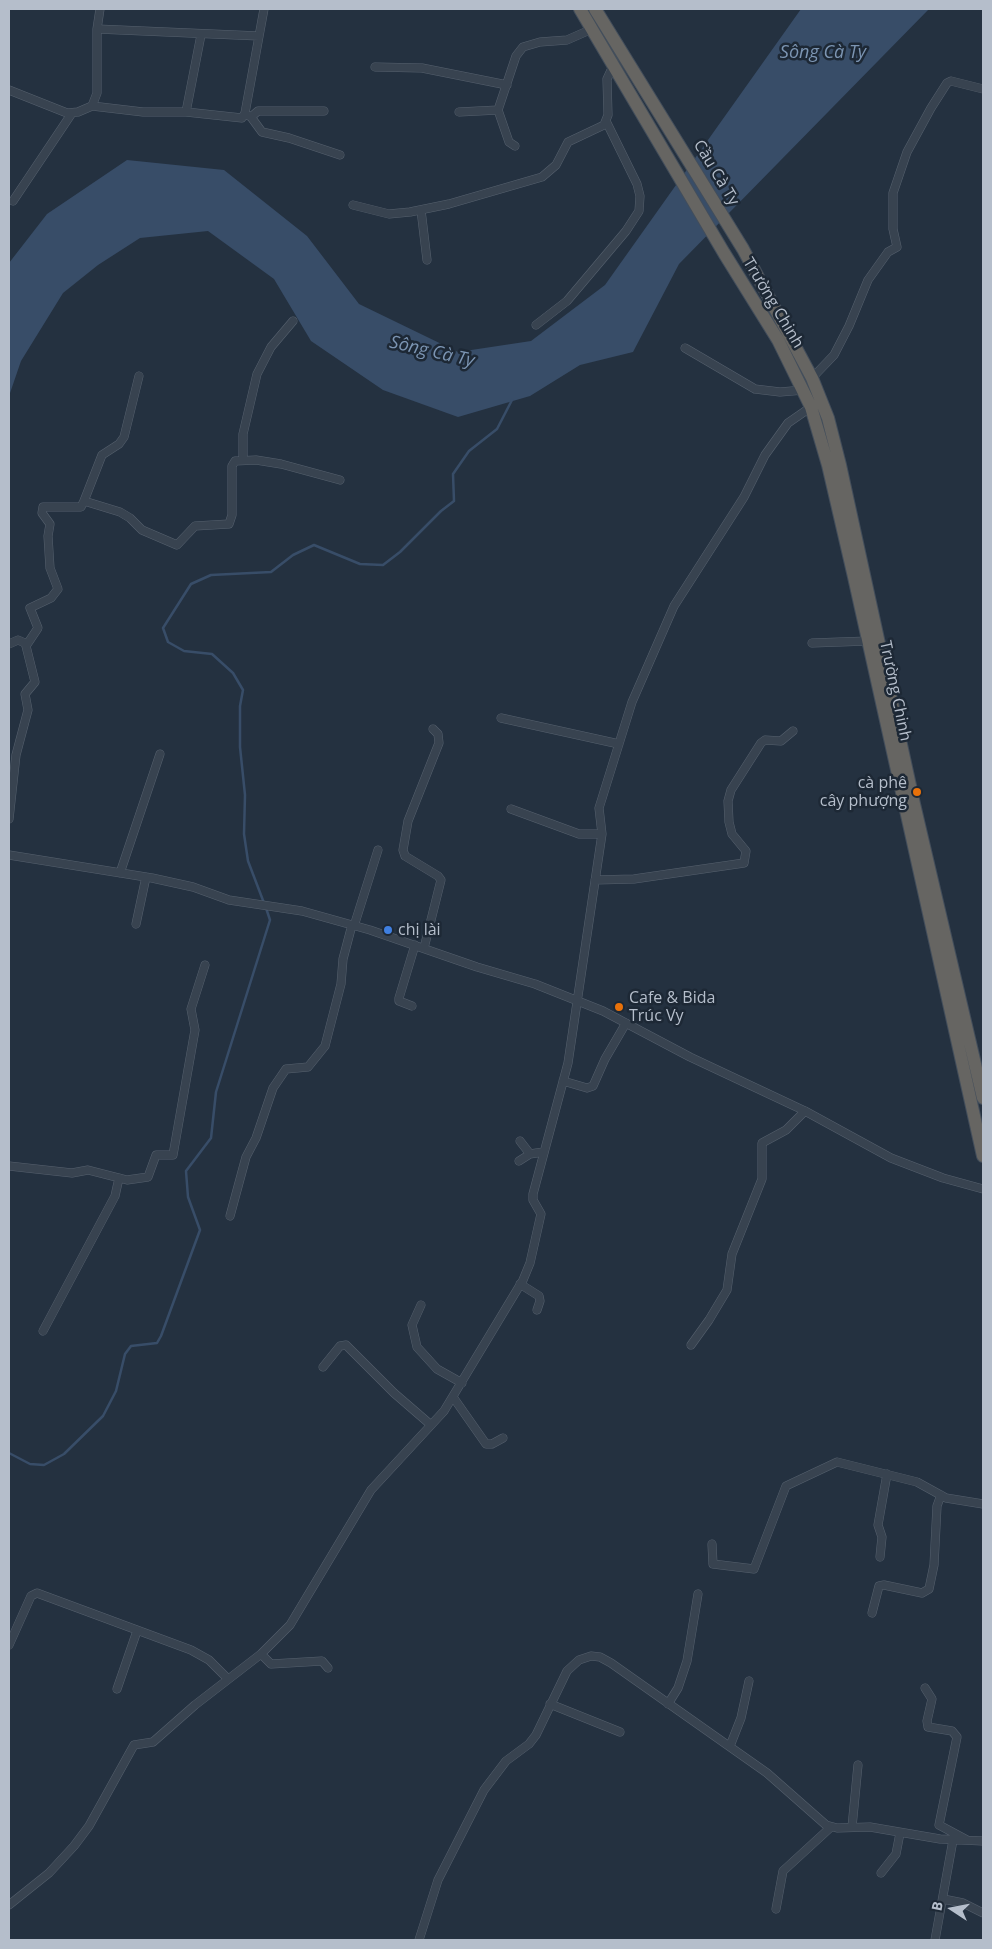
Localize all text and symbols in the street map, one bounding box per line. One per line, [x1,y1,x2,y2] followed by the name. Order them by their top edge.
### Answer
[780,42,866,64] water label: Sông Cà Ty
[689,137,743,209] street label: Cầu Cà Ty
[739,254,807,352] street label: Trường Chinh
[388,332,476,372] water label: Sông Cà Ty
[875,639,915,743] street label: Trường Chinh
[820,773,907,811] place label: cà phê cây phượng
[911,786,923,798] marker: cà phê cây phượng
[398,920,441,940] place label: chị lài
[382,924,394,936] marker: chị lài
[629,988,715,1026] place label: Cafe & Bida Trúc Vy
[613,1001,625,1013] marker: Cafe & Bida Trúc Vy
[927,1884,977,1934] north arrow
[927,1900,947,1912] text: B

